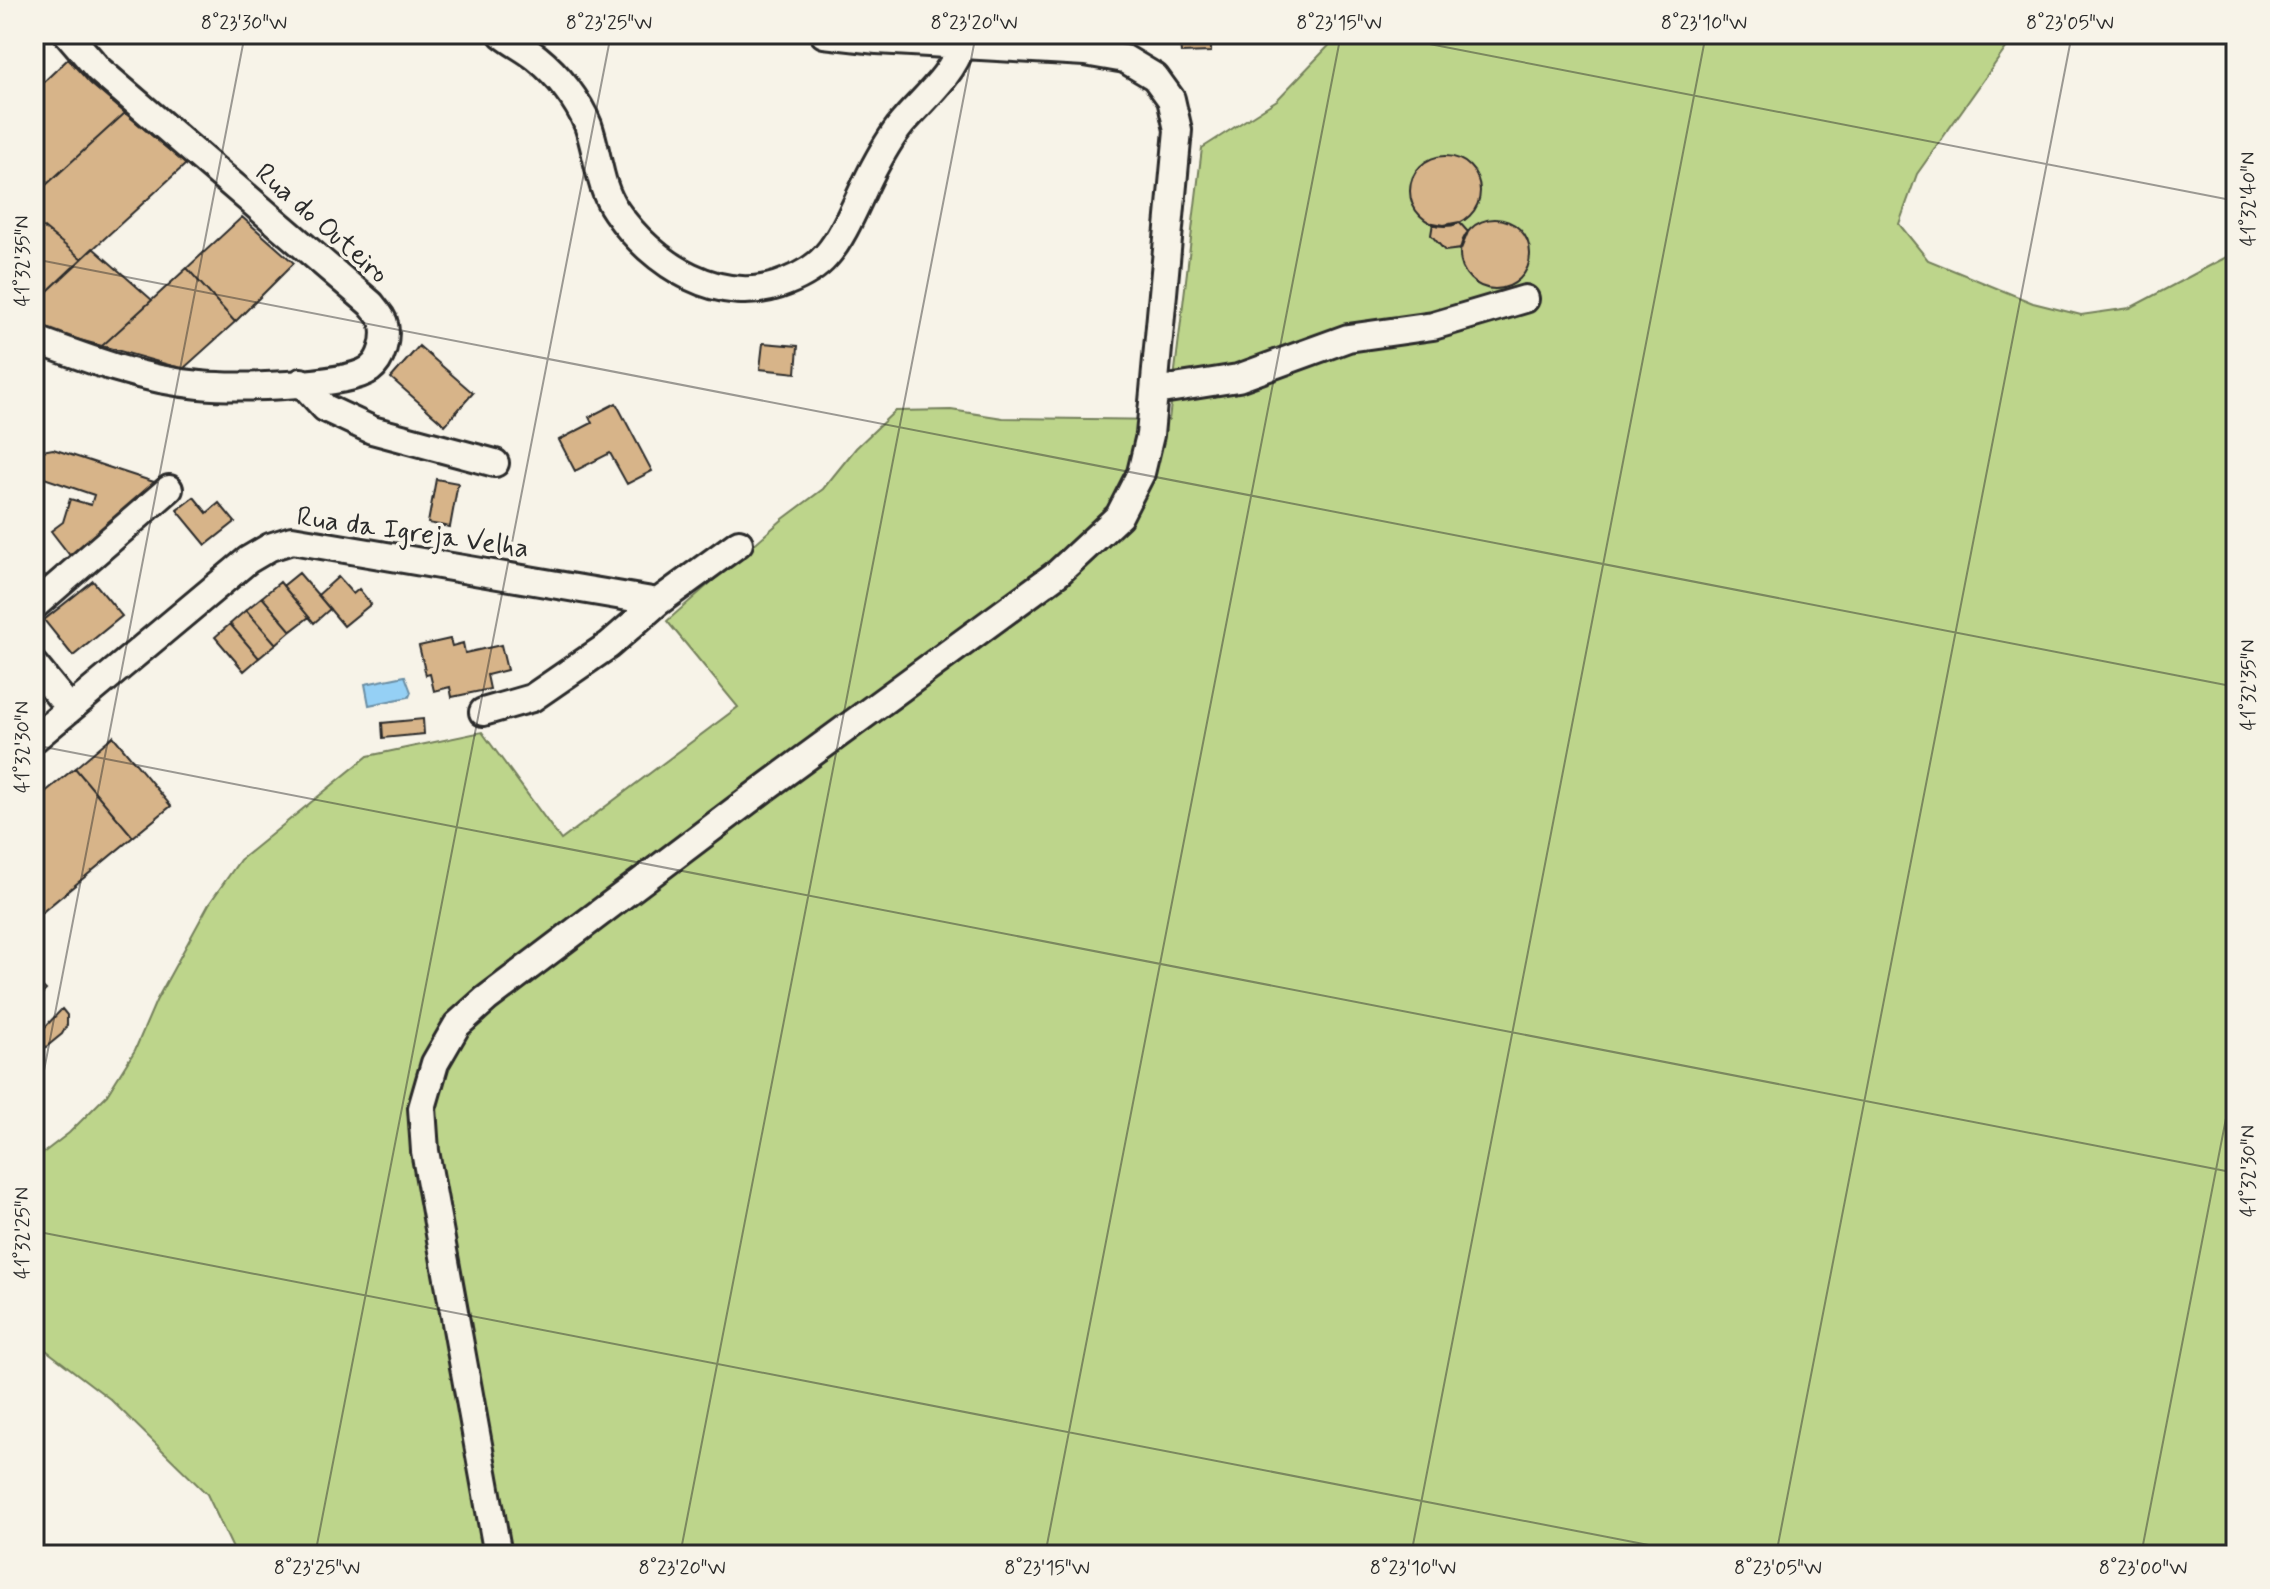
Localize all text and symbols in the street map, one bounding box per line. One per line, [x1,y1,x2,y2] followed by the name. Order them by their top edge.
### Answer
[201,10,287,37] text: 8°23'30"W
[566,10,652,37] text: 8°23'25"W
[930,10,1018,37] text: 8°23'20"W
[1296,10,1382,37] text: 8°23'15"W
[1661,10,1747,37] text: 8°23'10"W
[2026,10,2114,37] text: 8°23'05"W
[2236,152,2263,246] text: 41°32'40"N
[247,155,396,292] street label: Rua do Outeiro
[10,215,37,307] text: 41°32'35"N
[294,499,531,568] street label: Rua da Igreja Velha
[2236,639,2263,731] text: 41°32'35"N
[10,701,37,793] text: 41°32'30"N
[2236,1125,2263,1217] text: 41°32'30"N
[10,1187,37,1279] text: 41°32'25"N
[274,1555,360,1582] text: 8°23'25"W
[638,1555,726,1582] text: 8°23'20"W
[1004,1555,1090,1582] text: 8°23'15"W
[1370,1555,1456,1582] text: 8°23'10"W
[1734,1555,1822,1582] text: 8°23'05"W
[2099,1555,2187,1582] text: 8°23'00"W

